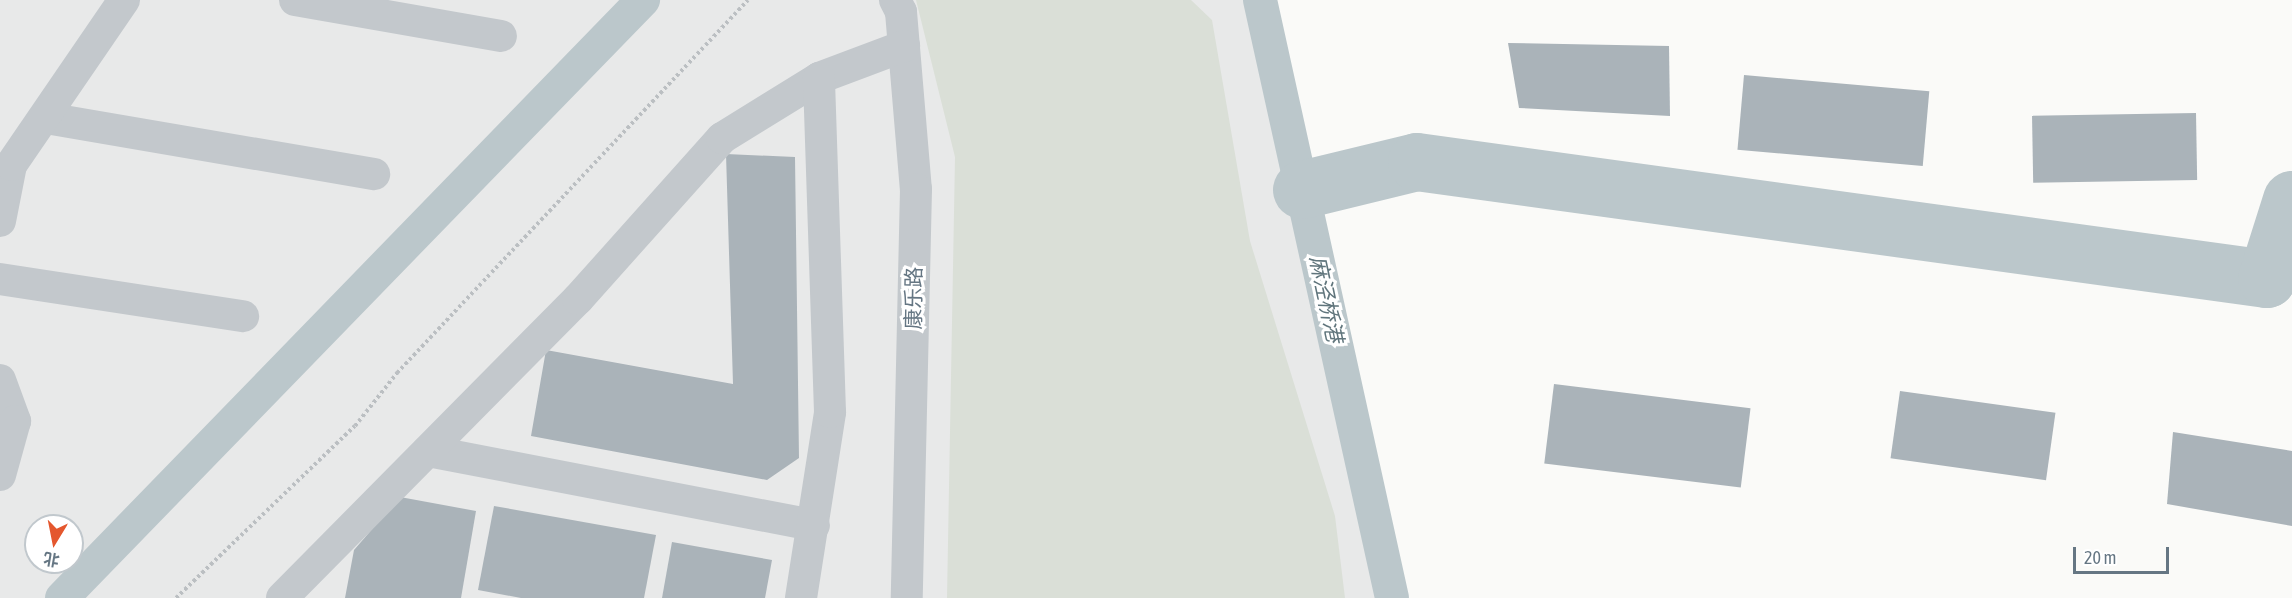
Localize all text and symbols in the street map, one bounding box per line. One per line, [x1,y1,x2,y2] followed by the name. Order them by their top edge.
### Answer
[1304,253,1348,345] water label: 麻泾桥港
[900,266,926,330] street label: 康乐路
[24,514,84,574] north arrow
[2076,535,2172,573] scale bar
[2084,547,2116,568] text: 20 m
[42,550,61,570] text: 北

